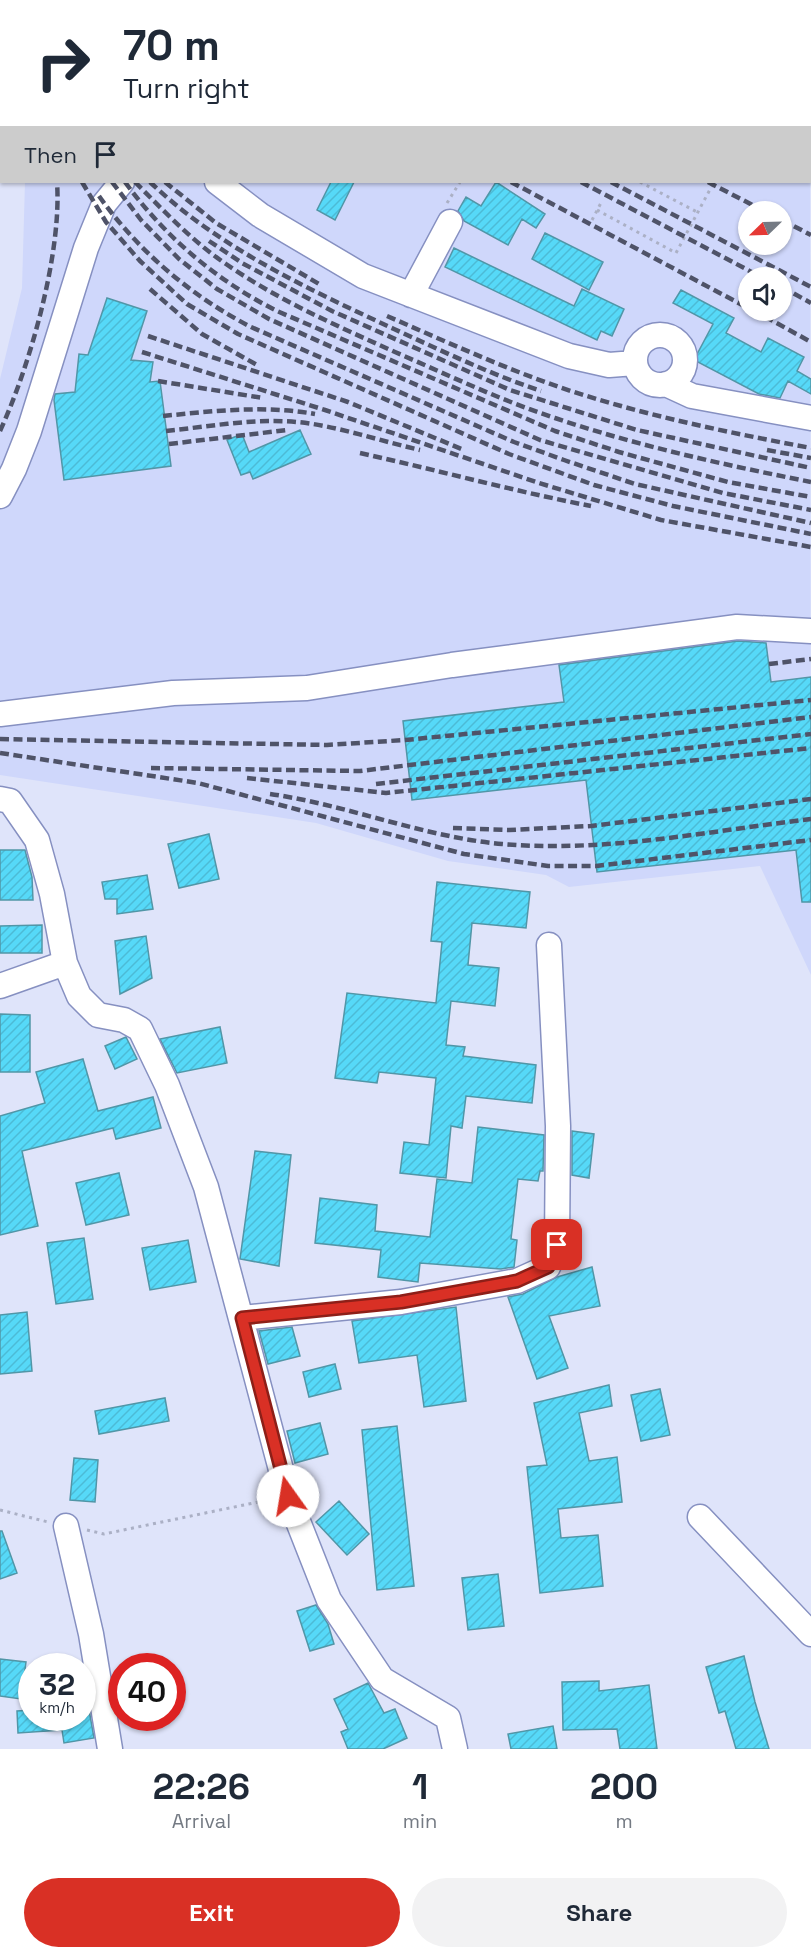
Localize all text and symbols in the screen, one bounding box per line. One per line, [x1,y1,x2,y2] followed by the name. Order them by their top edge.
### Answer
[123,19,220,72] text: 70 m
[24,24,102,102] icon: right
[123,71,250,106] text: Turn right
[89,138,122,171] icon: arrive
[24,141,77,169] text: Then
[738,201,792,255] north arrow
[738,201,792,321] map controls
[738,267,792,321] button: sound
[531,1219,582,1270] pin
[540,1228,573,1261] icon: arrive
[256,1464,320,1528] position arrow
[108,1653,186,1731] speed limit sign: 40
[39,1665,75,1704] text: 32
[39,1698,75,1717] text: km/h
[153,1764,250,1810] text: 22:26
[412,1764,428,1810] text: 1
[590,1764,658,1810] text: 200
[172,1808,231,1834] text: Arrival
[403,1808,437,1834] text: min
[616,1808,633,1834] text: m
[24,1878,400,1947] button: Exit
[412,1878,787,1947] button: Share

